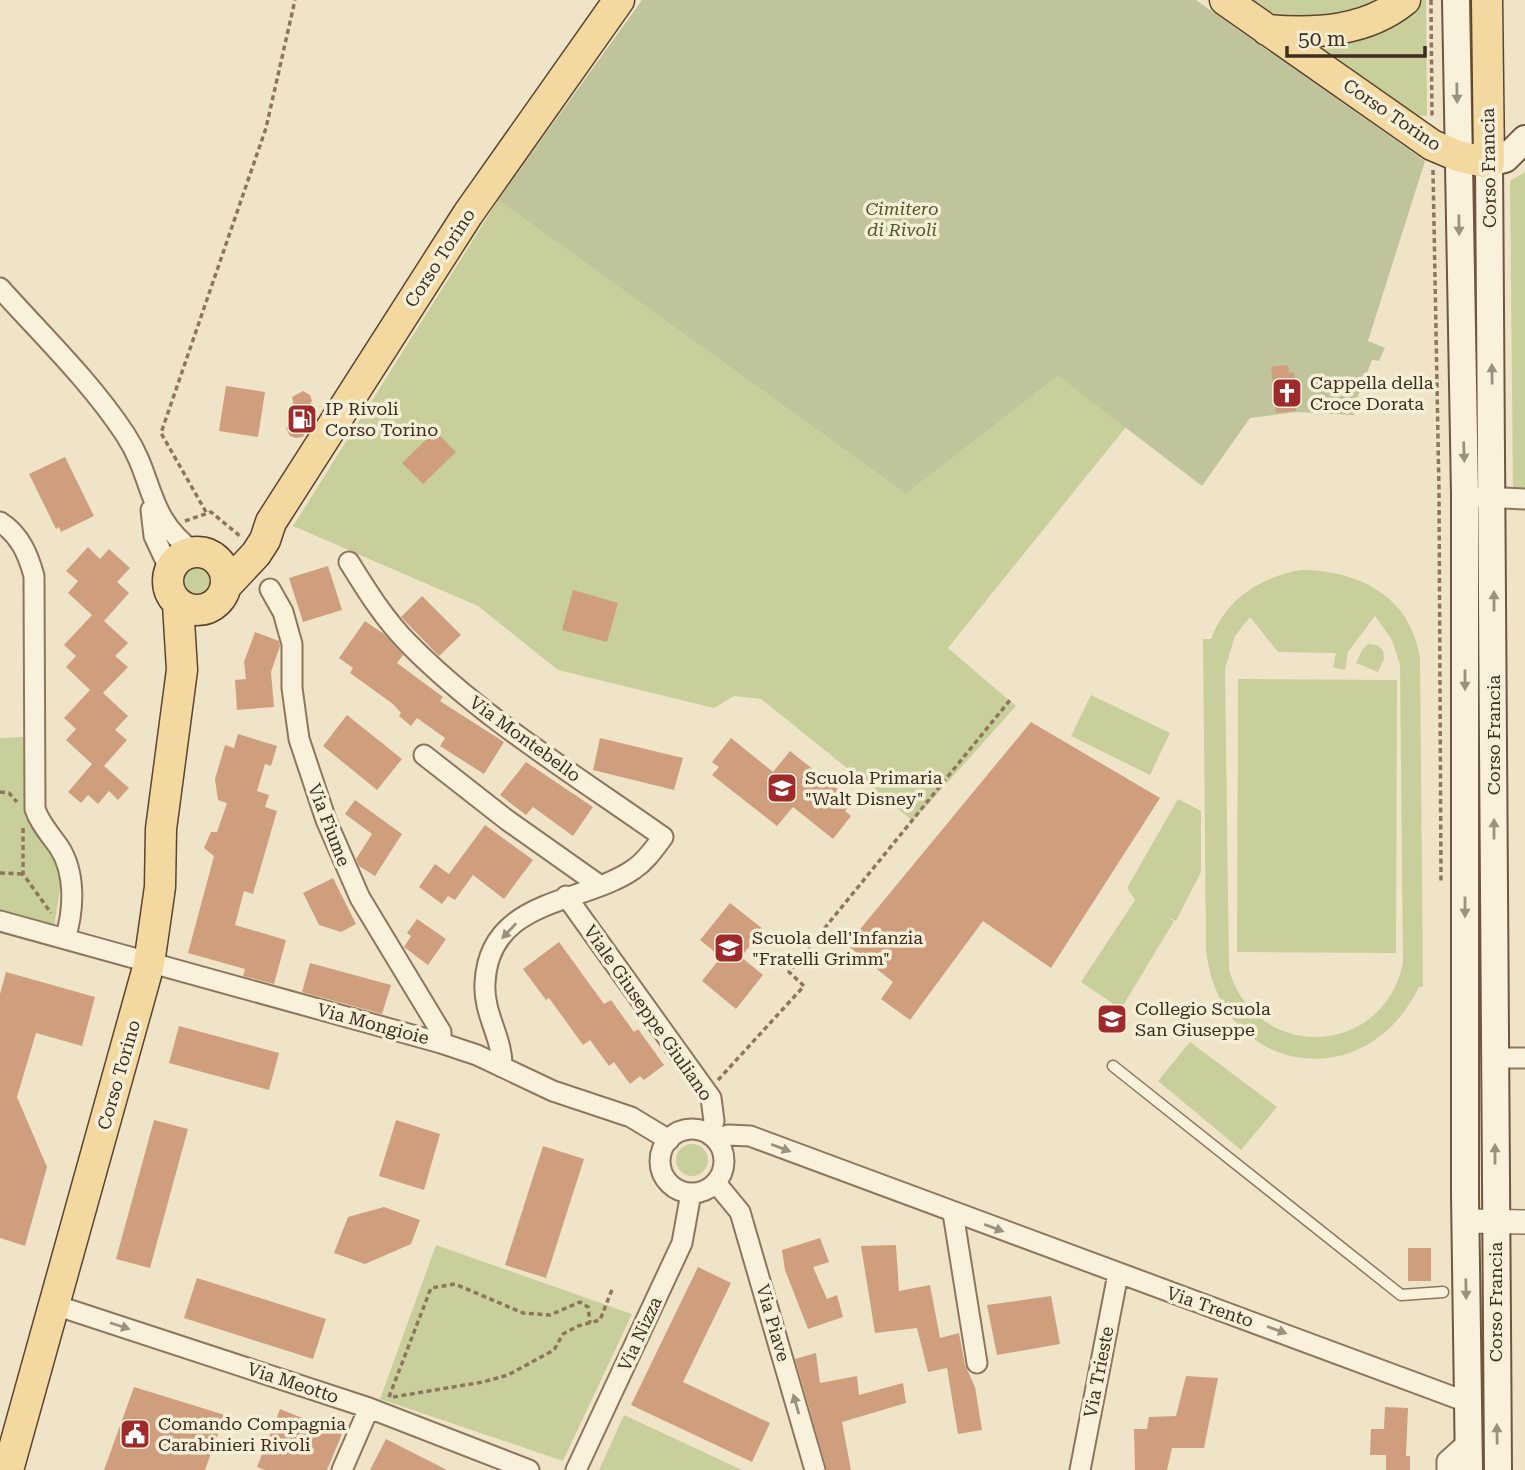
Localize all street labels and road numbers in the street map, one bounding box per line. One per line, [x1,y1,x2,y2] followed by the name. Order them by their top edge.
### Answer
[1339,74,1445,155] street label: Corso Torino
[1477,107,1500,228] street label: Corso Francia
[400,205,479,311] street label: Corso Torino
[1483,675,1504,795] street label: Corso Francia
[466,691,585,786] street label: Via Montebello
[304,781,355,869] street label: Via Fiume
[580,921,717,1105] street label: Viale Giuseppe Giuliano
[315,999,431,1049] street label: Via Mongioie
[93,1018,144,1132] street label: Corso Torino
[1485,1242,1506,1362] street label: Corso Francia
[752,1282,795,1364] street label: Via Piave
[1164,1282,1257,1331] street label: Via Trento
[613,1293,666,1374] street label: Via Nizza
[1079,1324,1118,1419] street label: Via Trieste
[245,1358,342,1407] street label: Via Meotto

